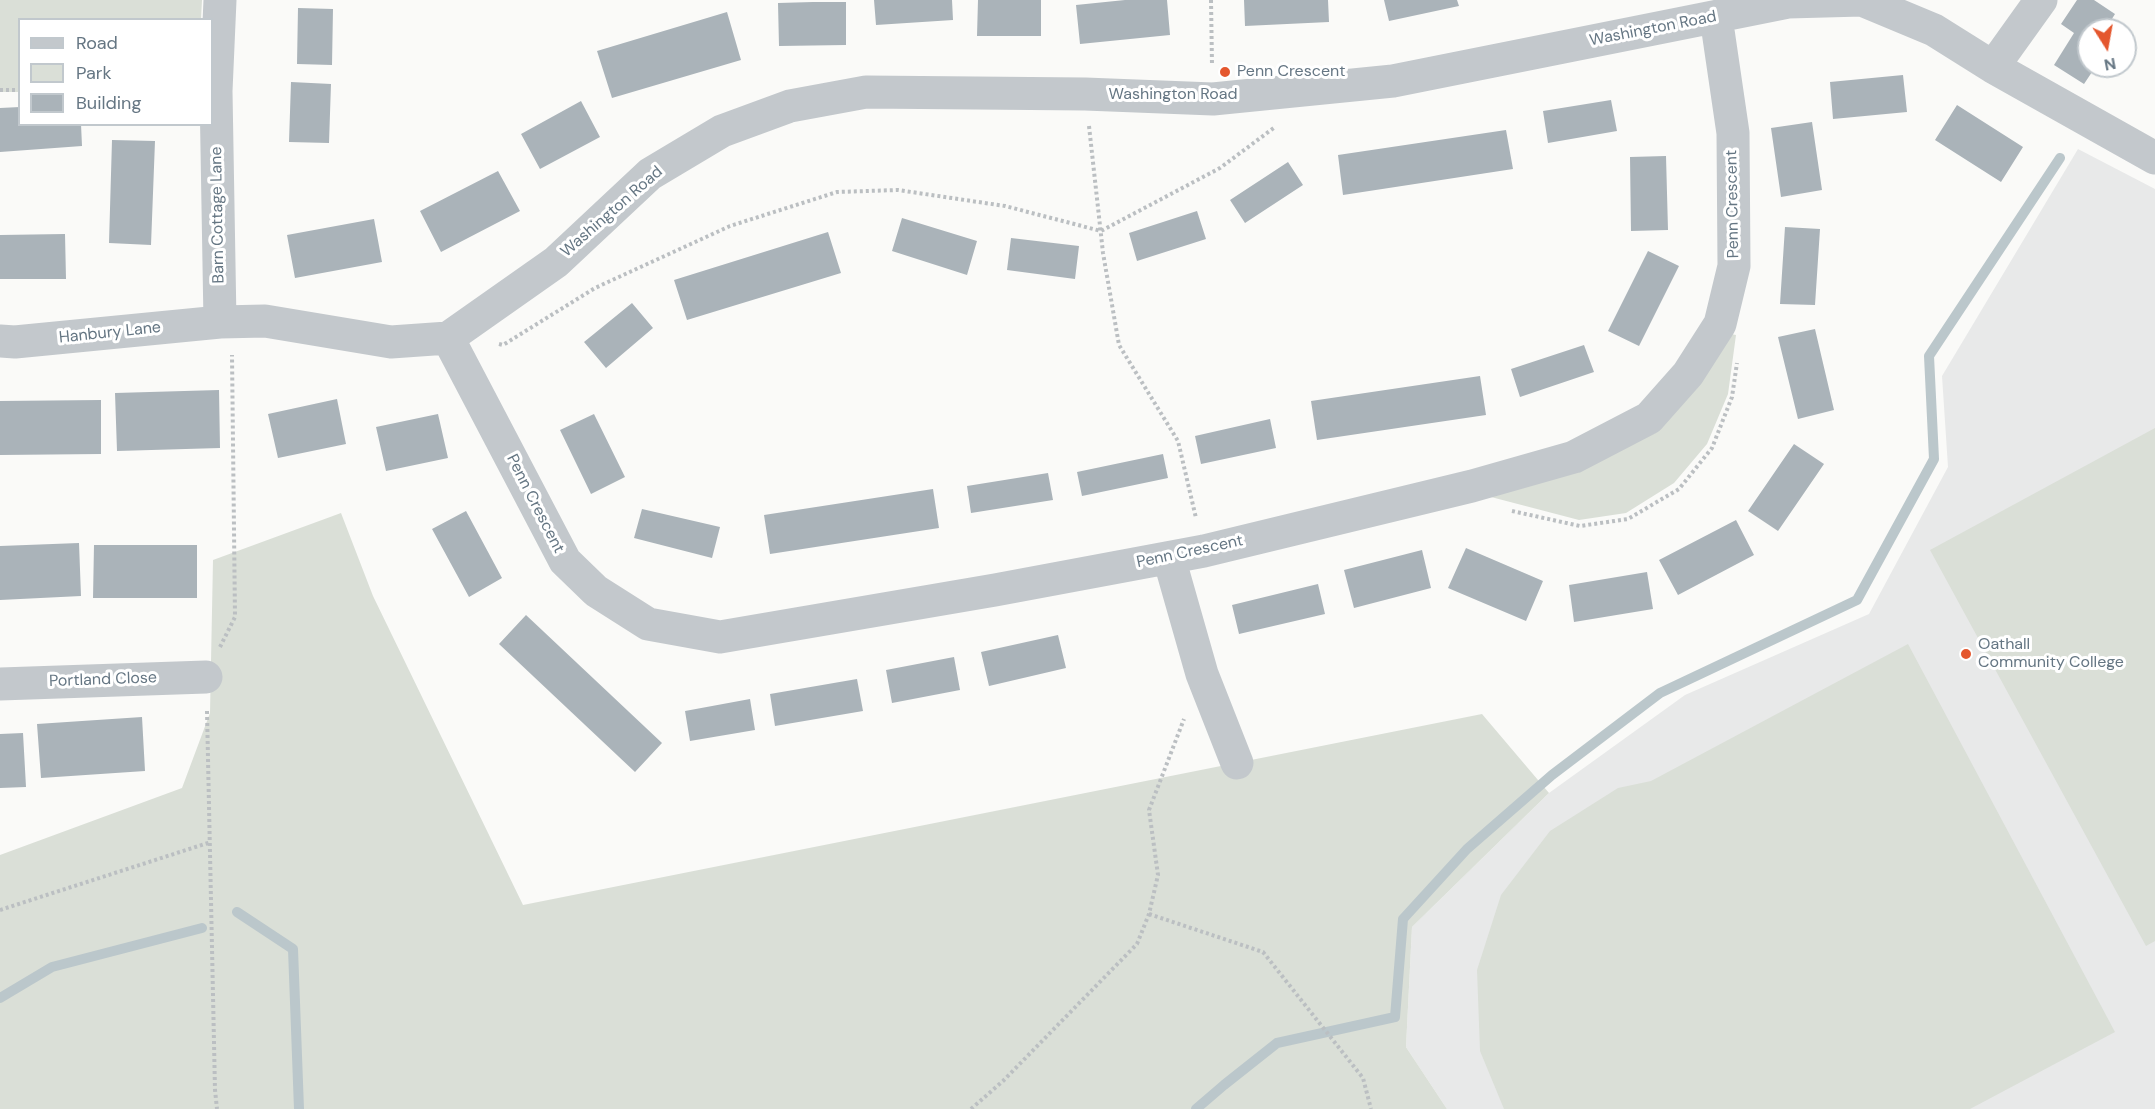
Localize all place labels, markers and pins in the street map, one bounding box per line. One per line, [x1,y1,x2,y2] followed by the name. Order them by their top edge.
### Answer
[1237,62,1345,82] place label: Penn Crescent
[1218,65,1232,79] marker: Penn Crescent
[1978,635,2124,673] place label: Oathall Community College
[1959,647,1973,661] marker: Oathall Community College

